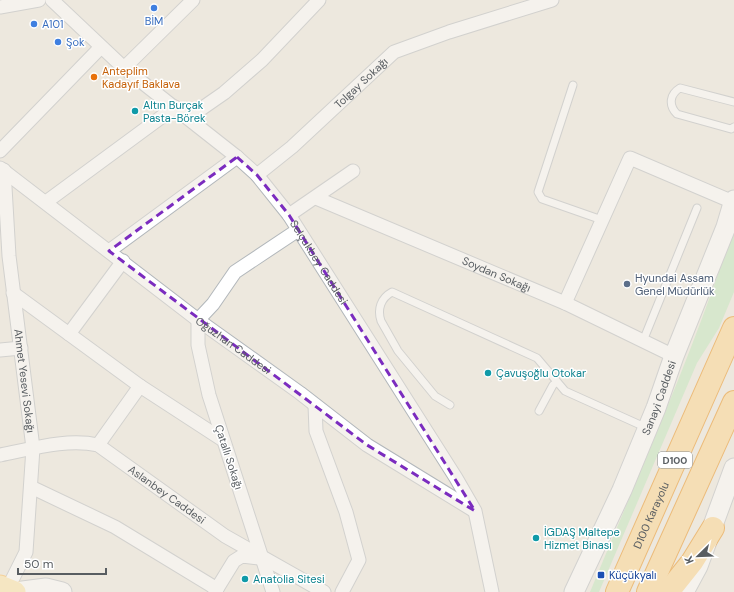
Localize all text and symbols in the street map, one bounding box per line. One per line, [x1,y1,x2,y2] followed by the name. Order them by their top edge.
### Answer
[149,3,159,13] marker: BİM
[145,14,163,28] place label: BİM
[42,17,63,31] place label: A101
[29,19,39,29] marker: A101
[66,35,85,49] place label: Şok
[53,37,63,47] marker: Şok
[331,54,391,111] street label: Tolgay Sokağı
[102,64,180,91] place label: Anteplim Kadayıf Baklava
[89,72,99,82] marker: Anteplim Kadayıf Baklava
[143,98,206,125] place label: Altın Burçak Pasta-Börek
[130,106,140,116] marker: Altın Burçak Pasta-Börek
[287,217,351,307] street label: Selçukbey Caddesi
[460,253,533,295] street label: Soydan Sokağı
[635,271,715,298] place label: Hyundai Assam Genel Müdürlük
[622,279,632,289] marker: Hyundai Assam Genel Müdürlük
[193,313,274,377] street label: Oğuzhan Caddesi
[11,328,38,434] street label: Ahmet Yesevi Sokağı
[639,359,679,437] street label: Sanayi Caddesi
[496,366,586,380] place label: Çavuşoğlu Otokar
[483,368,493,378] marker: Çavuşoğlu Otokar
[212,423,246,491] street label: Çatallı Sokağı
[658,452,692,468] road number: D100
[126,462,208,527] street label: Aslanbey Caddesi
[630,479,672,551] street label: D100 Karayolu
[544,525,620,552] place label: İGDAŞ Maltepe Hizmet Binası
[531,533,541,543] marker: İGDAŞ Maltepe Hizmet Binası
[678,536,718,576] north arrow
[18,550,106,576] scale bar
[681,554,697,566] text: K
[24,556,53,572] text: 50 m
[609,568,656,582] place label: Küçükyalı
[596,570,606,580] marker: Küçükyalı
[253,572,325,586] place label: Anatolia Sitesi
[240,574,250,584] marker: Anatolia Sitesi

